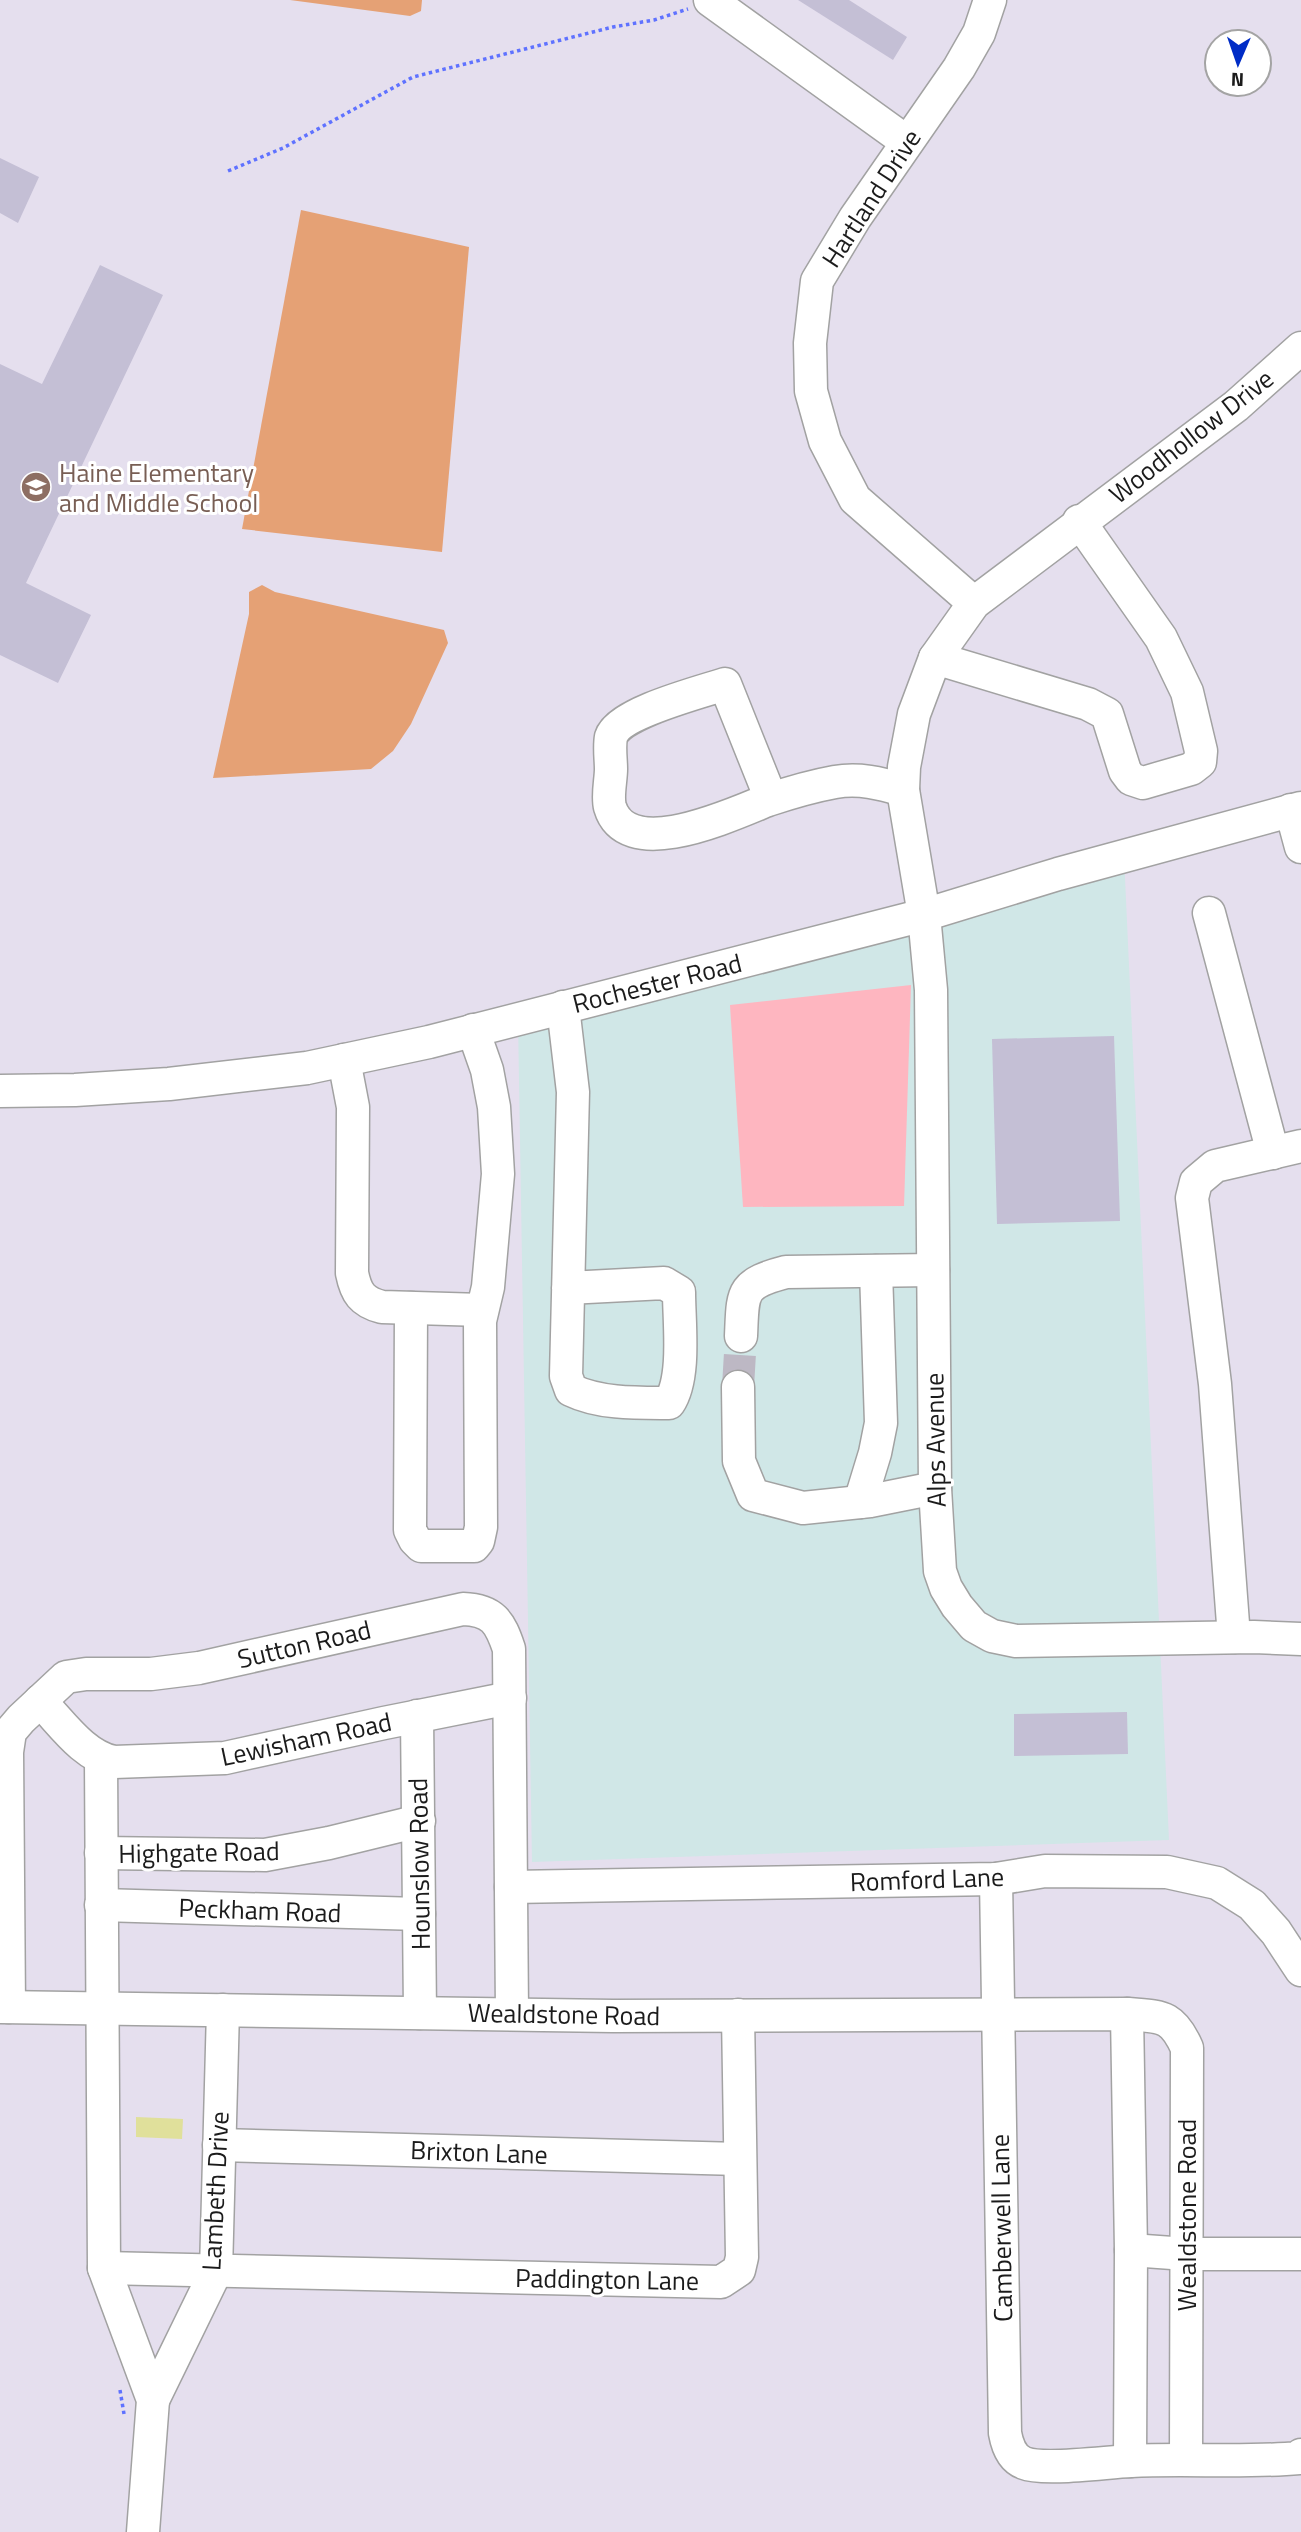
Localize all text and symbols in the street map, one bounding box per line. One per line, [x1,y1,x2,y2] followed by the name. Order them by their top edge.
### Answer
[1203,28,1273,98] north arrow
[1230,66,1244,95] text: N
[812,121,930,275] street label: Hartland Drive
[1100,359,1282,513] street label: Woodhollow Drive
[59,453,258,522] place label: Haine Elementary and Middle School
[19,470,53,504] school or university icon: Haine Elementary and Middle School
[568,943,746,1023] street label: Rochester Road
[914,1372,956,1508] street label: Alps Avenue
[233,1610,375,1678] street label: Sutton Road
[217,1702,395,1776] street label: Lewisham Road
[398,1777,440,1951] street label: Hounslow Road
[118,1831,280,1873] street label: Highgate Road
[849,1857,1005,1901] street label: Romford Lane
[178,1888,342,1932] street label: Peckham Road
[467,1993,661,2035] street label: Wealdstone Road
[191,2110,239,2272] street label: Lambeth Drive
[1167,2119,1206,2311] street label: Wealdstone Road
[410,2130,548,2174] street label: Brixton Lane
[980,2134,1022,2322] street label: Camberwell Lane
[515,2258,699,2300] street label: Paddington Lane

